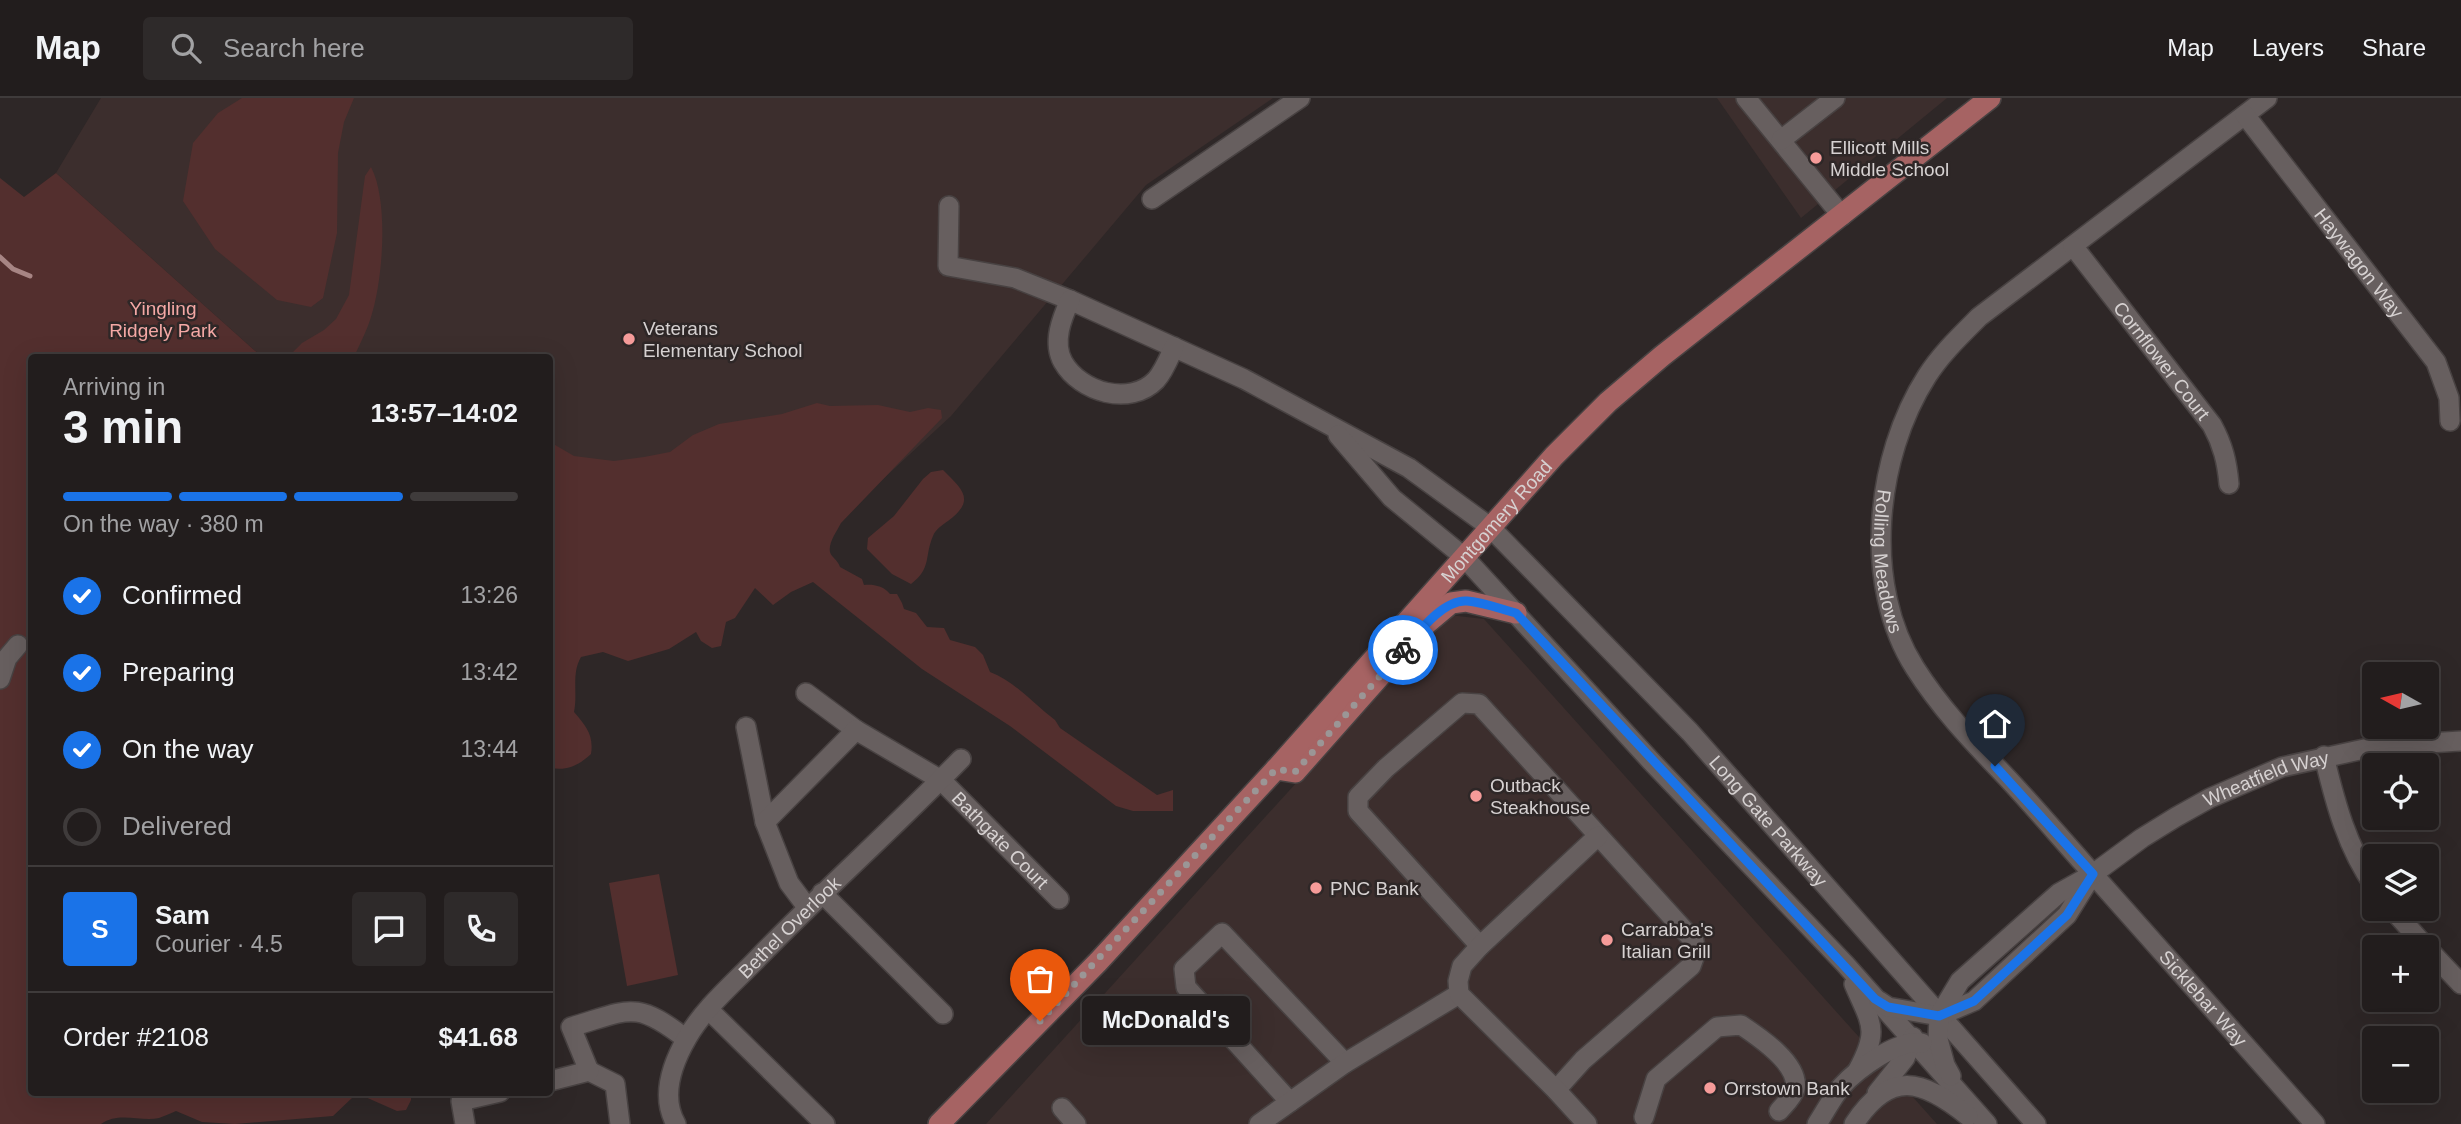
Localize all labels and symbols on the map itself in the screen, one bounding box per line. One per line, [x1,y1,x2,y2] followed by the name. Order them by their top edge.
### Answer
[1830,137,1949,180] place label: Ellicott Mills Middle School
[1808,150,1824,166] marker: Ellicott Mills Middle School
[2310,204,2408,322] street label: Haywagon Way
[109,298,217,341] park label: Yingling Ridgely Park
[2109,298,2214,425] street label: Cornflower Court
[643,318,802,361] place label: Veterans Elementary School
[621,331,637,347] marker: Veterans Elementary School
[1437,456,1556,587] street label: Montgomery Road
[1870,488,1907,636] street label: Rolling Meadows
[1368,615,1438,685] courier
[2362,662,2440,738] north arrow
[1965,694,2025,766] pin
[2200,747,2331,811] street label: Wheatfield Way
[1705,752,1832,891] street label: Long Gate Parkway
[1490,775,1590,818] place label: Outback Steakhouse
[948,787,1053,894] street label: Bathgate Court
[1468,788,1484,804] marker: Outback Steakhouse
[734,872,845,983] street label: Bethel Overlook
[1330,878,1419,899] place label: PNC Bank
[1308,880,1324,896] marker: PNC Bank
[1621,919,1713,962] place label: Carrabba's Italian Grill
[1599,932,1615,948] marker: Carrabba's Italian Grill
[2155,946,2251,1051] street label: Sicklebar Way
[1010,949,1070,1021] pin
[1082,996,1250,1046] callout: McDonald's
[1724,1078,1850,1099] place label: Orrstown Bank
[1702,1080,1718,1096] marker: Orrstown Bank

